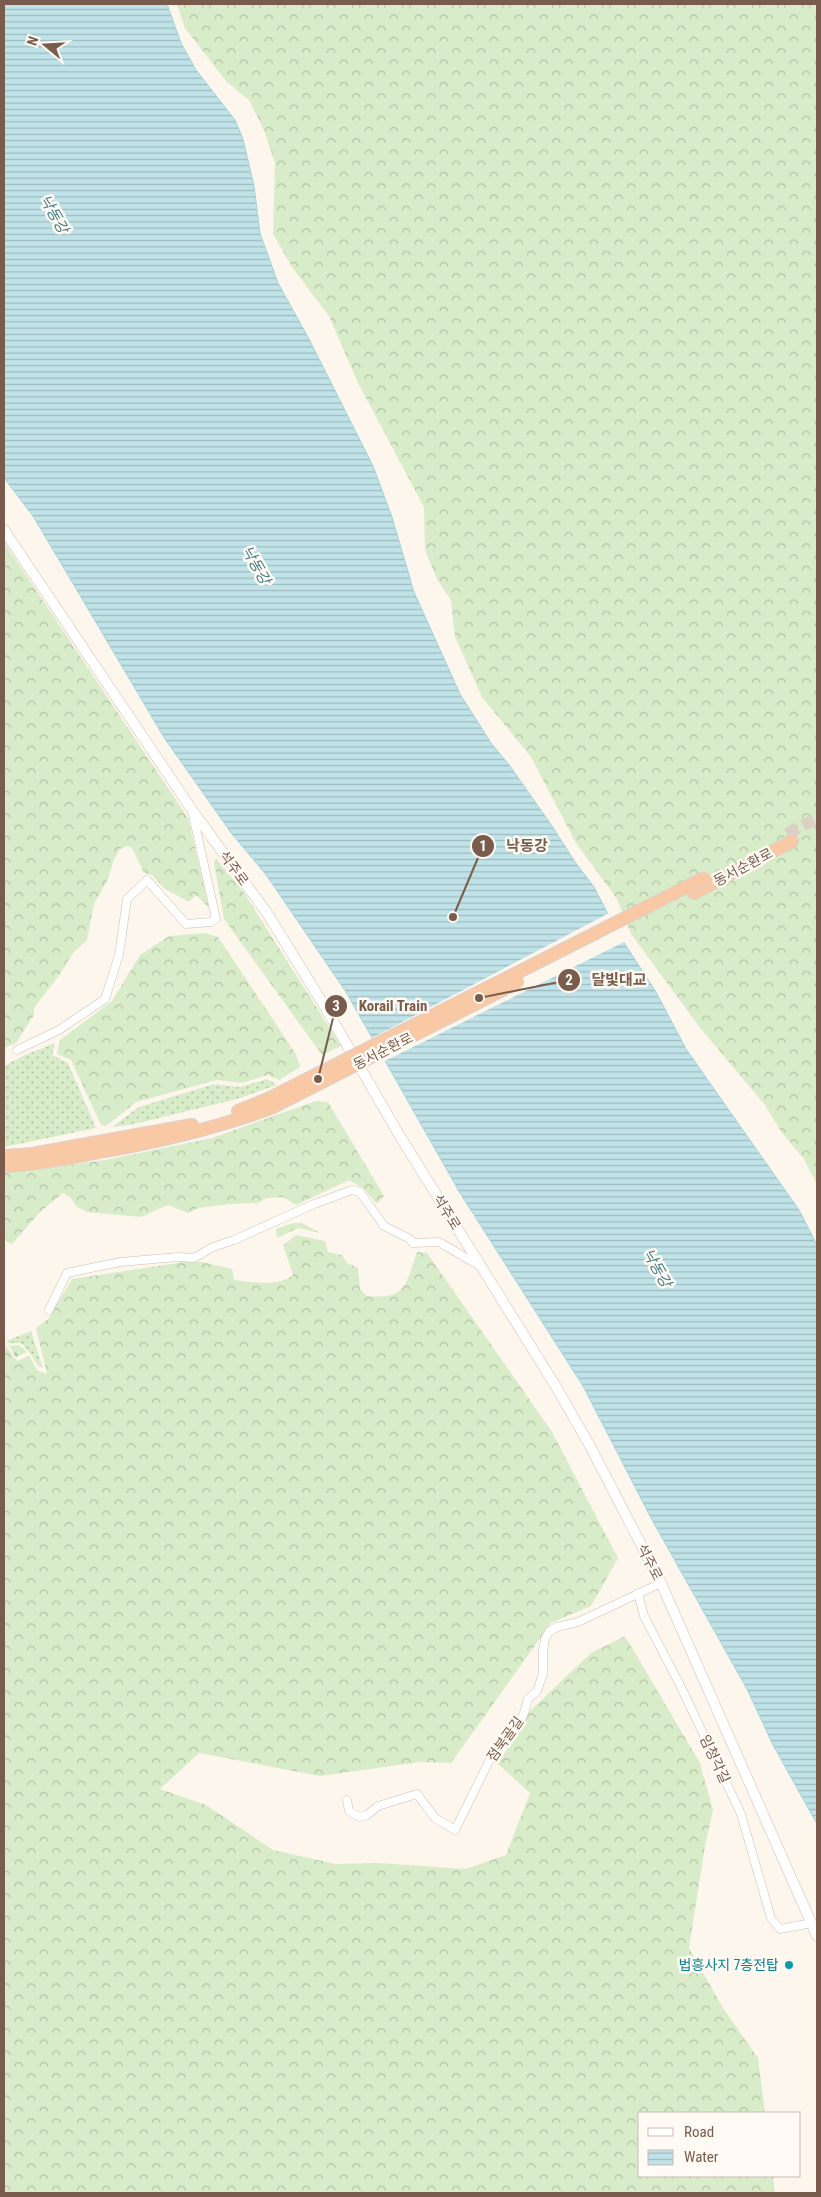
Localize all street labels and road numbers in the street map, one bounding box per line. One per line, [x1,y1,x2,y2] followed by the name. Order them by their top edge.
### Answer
[711,845,775,889] street label: 동서순환로
[216,848,252,888] street label: 석주로
[351,1029,415,1073] street label: 동서순환로
[430,1191,464,1233] street label: 석주로
[634,1541,666,1583] street label: 석주로
[483,1713,527,1765] street label: 점북골길
[697,1732,733,1786] street label: 임청각길

